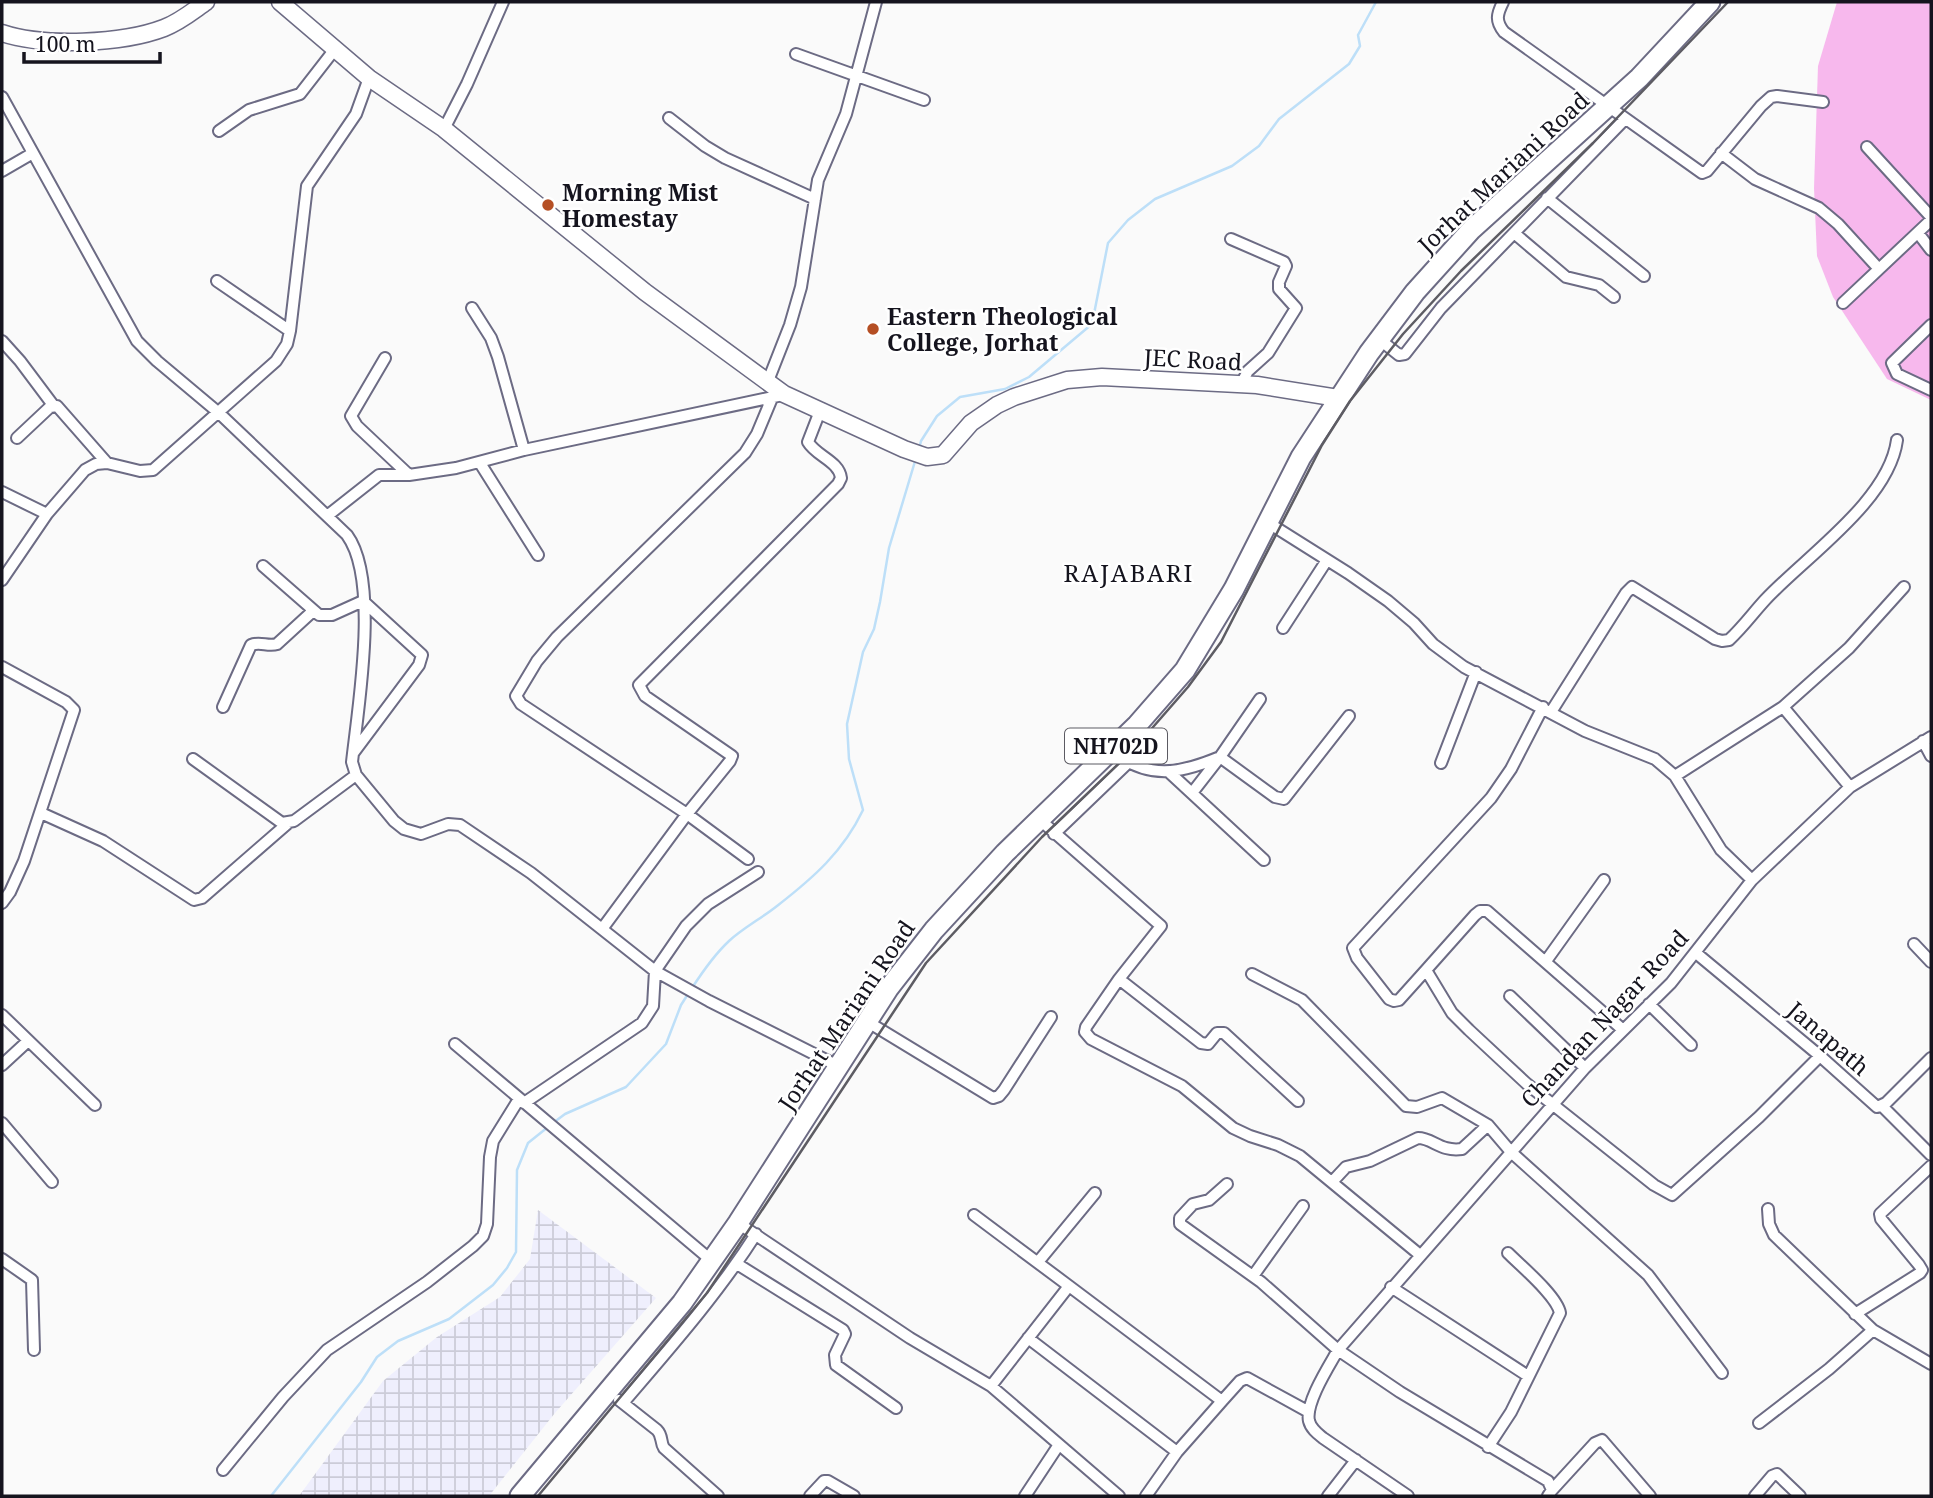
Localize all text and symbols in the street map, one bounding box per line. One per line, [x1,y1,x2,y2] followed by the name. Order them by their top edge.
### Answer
[24,21,161,65] scale bar
[35,30,96,58] text: 100 m
[1410,84,1596,261] street label: Jorhat Mariani Road
[562,176,718,234] place label: Morning Mist Homestay
[540,197,556,213] marker: Morning Mist Homestay
[887,300,1118,358] place label: Eastern Theological College, Jorhat
[865,321,881,337] marker: Eastern Theological College, Jorhat
[1142,340,1243,378] street label: JEC Road
[1064,556,1194,589] district label: RAJABARI
[1065,728,1167,764] road number: NH702D
[770,914,922,1117] street label: Jorhat Mariani Road
[1513,922,1695,1114] street label: Chandan Nagar Road
[1780,993,1877,1082] street label: Janapath

